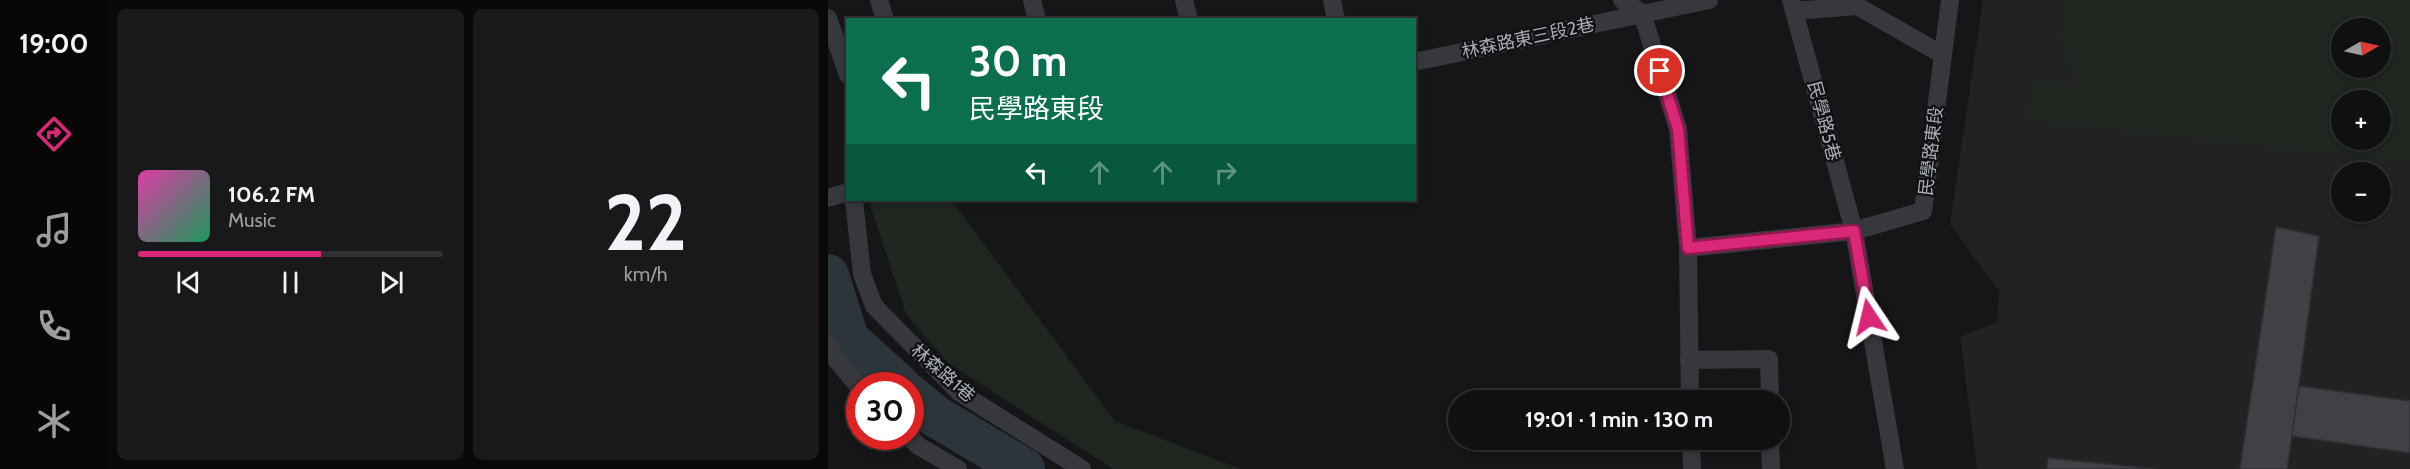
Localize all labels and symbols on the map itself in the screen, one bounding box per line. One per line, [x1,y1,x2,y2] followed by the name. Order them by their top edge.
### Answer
[1459,13,1597,63] street label: 林森路東三段2巷
[2331,18,2391,78] north arrow
[1634,45,1685,96] pin
[1803,79,1845,163] street label: 民學路5巷
[1915,105,1947,197] street label: 民學路東段
[1837,285,1901,349] position arrow
[906,339,980,407] street label: 林森路1巷
[846,372,924,450] speed limit sign: 30

